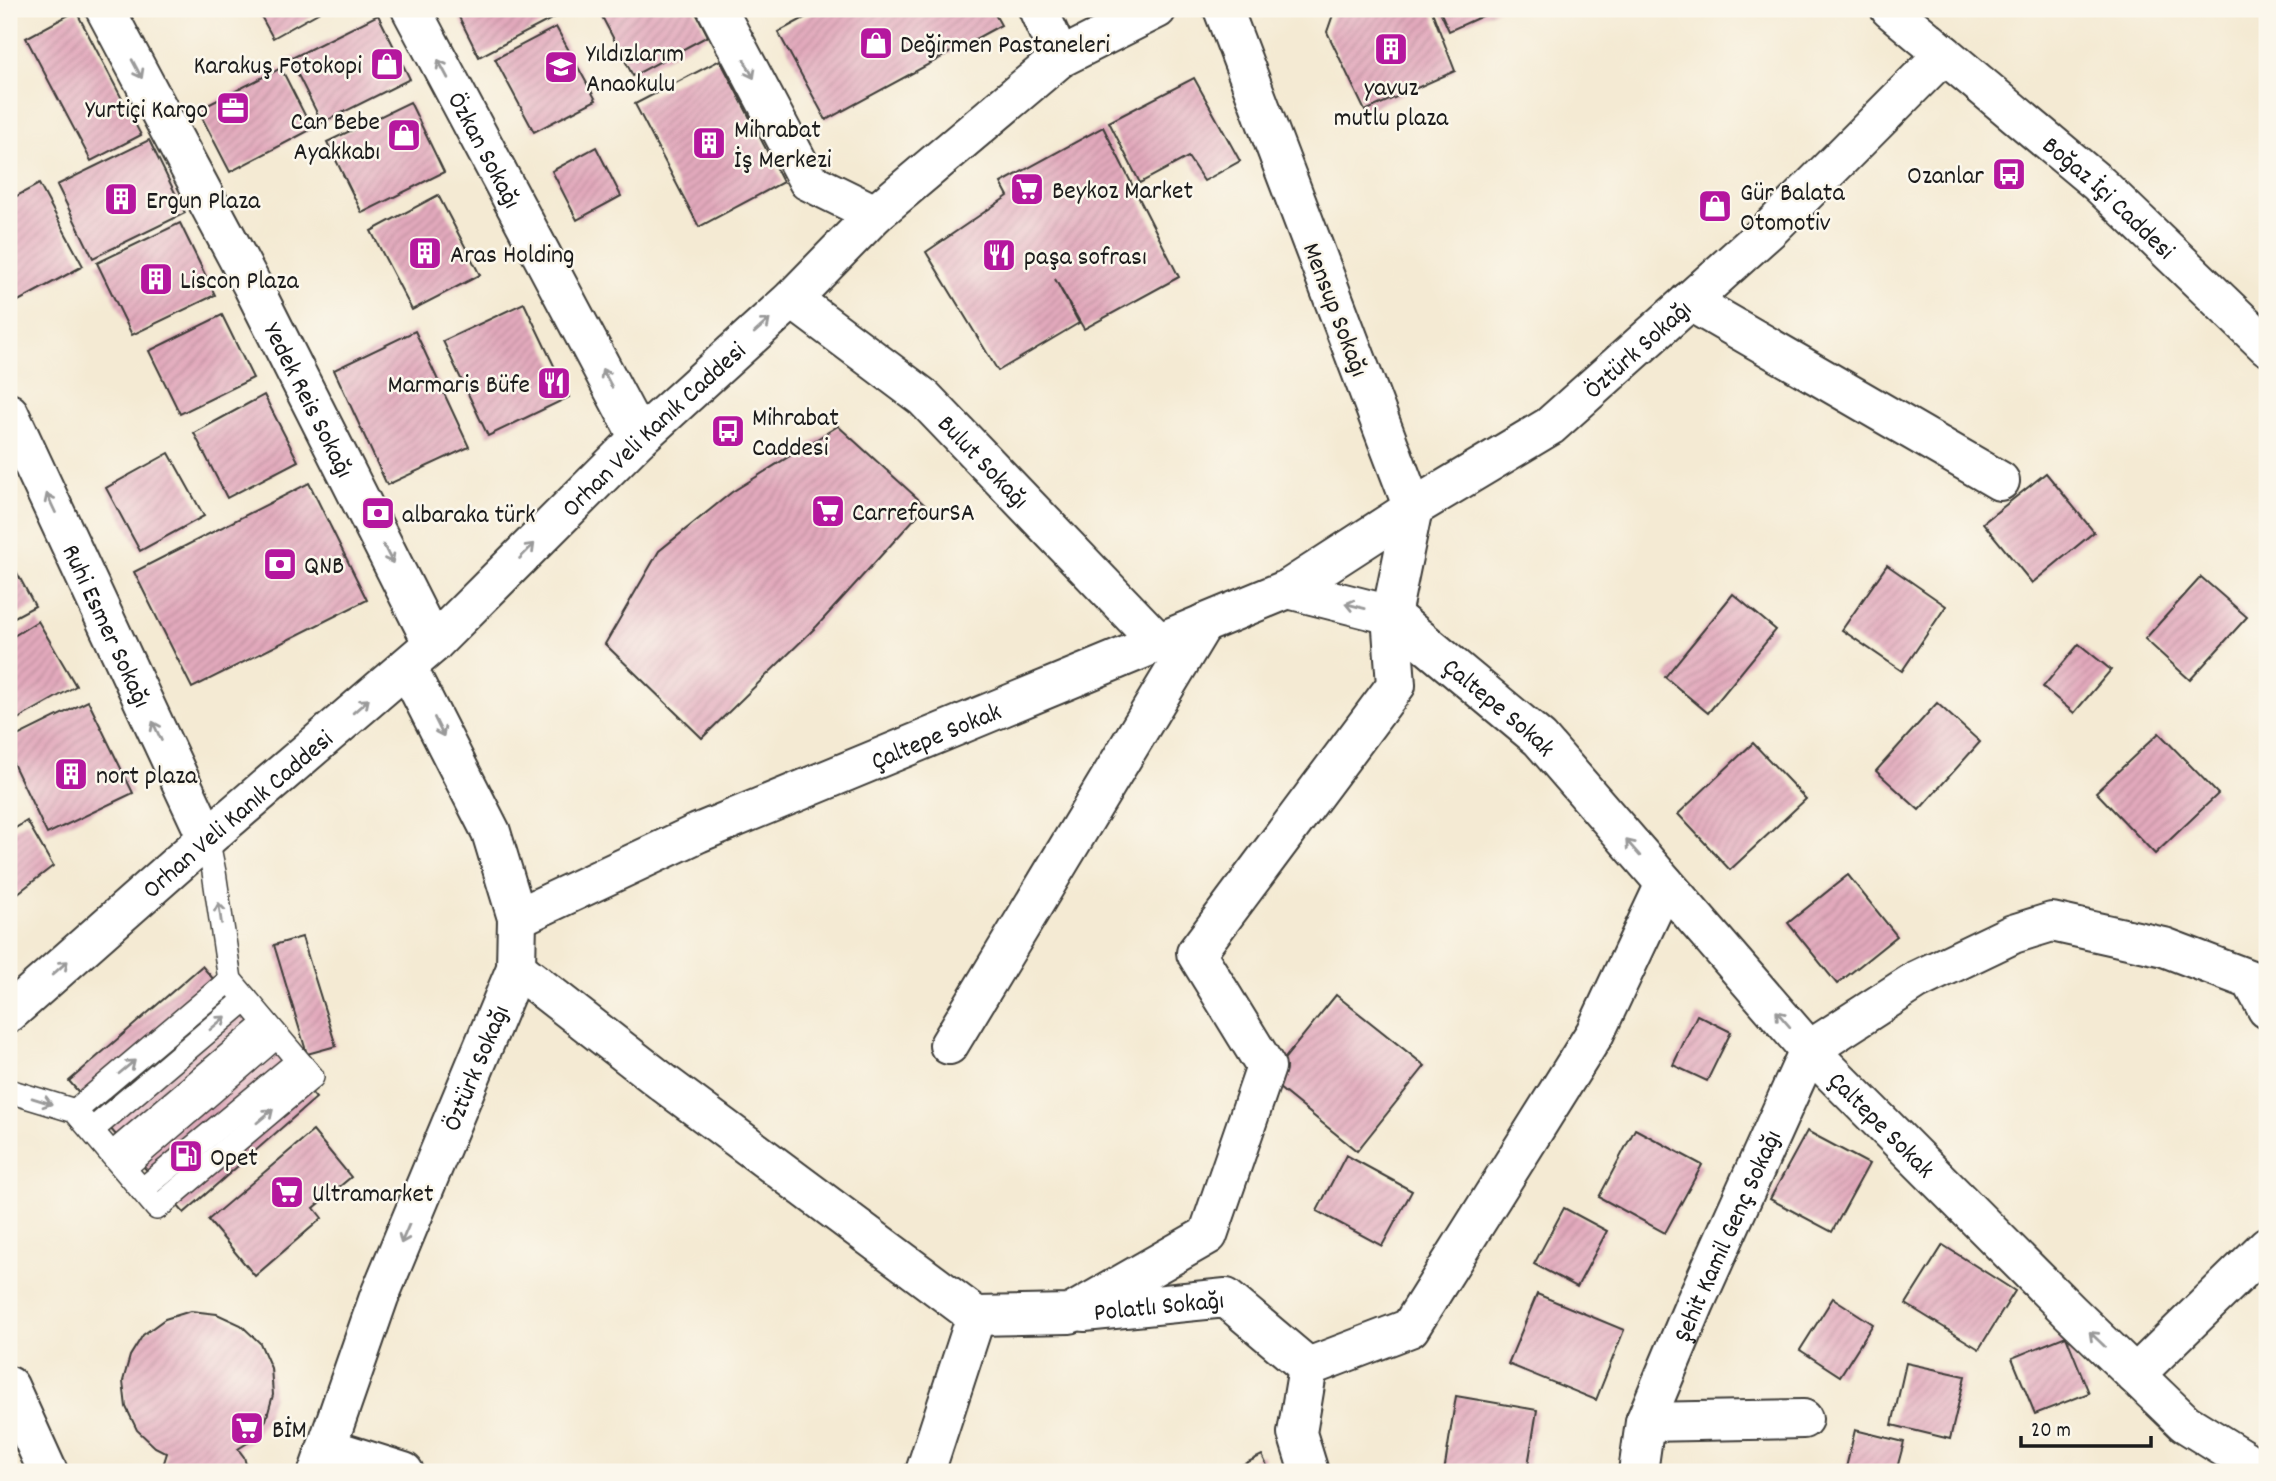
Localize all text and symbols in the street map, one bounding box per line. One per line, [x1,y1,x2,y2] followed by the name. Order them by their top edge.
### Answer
[857,24,895,62] shop icon: Değirmen Pastaneleri
[900,28,1110,65] place label: Değirmen Pastaneleri
[1372,30,1410,68] building icon: yavuz mutlu plaza
[586,37,684,104] place label: Yıldızlarım Anaokulu
[368,45,406,83] shop icon: Karakuş Fotokopi
[542,48,580,86] school or university icon: Yıldızlarım Anaokulu
[194,49,362,86] place label: Karakuş Fotokopi
[131,58,144,79] one-way arrow
[743,58,756,79] one-way arrow
[435,59,449,80] one-way arrow
[1334,71,1449,138] place label: yavuz mutlu plaza
[436,86,529,216] street label: Özkan Sokağı
[214,89,252,127] office icon: Yurtiçi Kargo
[85,93,208,130] place label: Yurtiçi Kargo
[291,105,380,172] place label: Can Bebe Ayakkabı
[734,113,832,180] place label: Mihrabat İş Merkezi
[385,116,423,154] shop icon: Can Bebe Ayakkabı
[690,124,728,162] building icon: Mihrabat İş Merkezi
[2033,129,2182,270] street label: Boğaz İçi Caddesi
[1990,155,2028,193] bus stop icon: Ozanlar
[1907,159,1984,196] place label: Ozanlar
[1008,170,1046,208] supermarket icon: Beykoz Market
[1052,174,1194,211] place label: Beykoz Market
[1740,176,1845,243] place label: Gür Balata Otomotiv
[102,180,140,218] building icon: Ergun Plaza
[146,184,261,221] place label: Ergun Plaza
[1696,187,1734,225] shop icon: Gür Balata Otomotiv
[406,234,444,272] building icon: Aras Holding
[980,236,1018,274] restaurant icon: paşa sofrası
[450,238,574,275] place label: Aras Holding
[1291,238,1376,383] street label: Mensup Sokağı
[1024,240,1147,277] place label: paşa sofrası
[137,260,175,298] building icon: Liscon Plaza
[180,264,299,301] place label: Liscon Plaza
[1577,293,1701,409] street label: Öztürk Sokağı
[252,317,361,485] street label: Yedek Reis Sokağı
[753,318,771,334] one-way arrow
[555,334,756,527] street label: Orhan Veli Kanık Caddesi
[535,364,573,402] restaurant icon: Marmaris Büfe
[387,368,530,405] place label: Marmaris Büfe
[600,368,614,388] one-way arrow
[752,401,839,468] place label: Mihrabat Caddesi
[927,408,1036,519] street label: Bulut Sokağı
[709,412,747,450] bus stop icon: Mihrabat Caddesi
[809,492,847,530] supermarket icon: CarrefourSA
[44,493,58,514] one-way arrow
[359,494,397,532] bank icon: albaraka türk
[852,496,975,533] place label: CarrefourSA
[402,498,536,535] place label: albaraka türk
[51,539,159,714] street label: Ruhi Esmer Sokağı
[518,542,535,559] one-way arrow
[381,543,395,564] one-way arrow
[261,545,299,583] bank icon: QNB
[304,549,344,586] place label: QNB
[1344,599,1367,612] one-way arrow
[1433,651,1563,766] street label: Çaltepe Sokak
[866,695,1007,781] street label: Çaltepe Sokak
[351,698,369,714] one-way arrow
[432,716,446,737] one-way arrow
[150,721,164,742] one-way arrow
[135,722,343,909] street label: Orhan Veli Kanık Caddesi
[52,755,90,793] building icon: nort plaza
[96,759,198,796] place label: nort plaza
[1626,839,1642,857] one-way arrow
[214,902,227,925] one-way arrow
[51,960,69,976] one-way arrow
[435,1000,521,1137] street label: Öztürk Sokağı
[1775,1011,1791,1029] one-way arrow
[209,1015,227,1031] one-way arrow
[118,1059,136,1075] one-way arrow
[1818,1065,1942,1188] street label: Çaltepe Sokak
[31,1095,53,1108] one-way arrow
[256,1109,274,1125] one-way arrow
[1666,1125,1793,1348] street label: Şehit Kamil Genç Sokağı
[167,1137,205,1175] fuel station icon: Opet
[210,1141,258,1178] place label: Opet
[268,1173,306,1211] supermarket icon: Ultramarket
[312,1177,434,1214] place label: Ultramarket
[398,1223,411,1245] one-way arrow
[1092,1283,1226,1333] street label: Polatlı Sokağı
[2089,1330,2106,1347] one-way arrow
[2021,1404,2150,1448] scale bar
[228,1409,266,1447] supermarket icon: BİM
[272,1413,307,1450] place label: BİM
[2031,1417,2071,1447] text: 20 m

